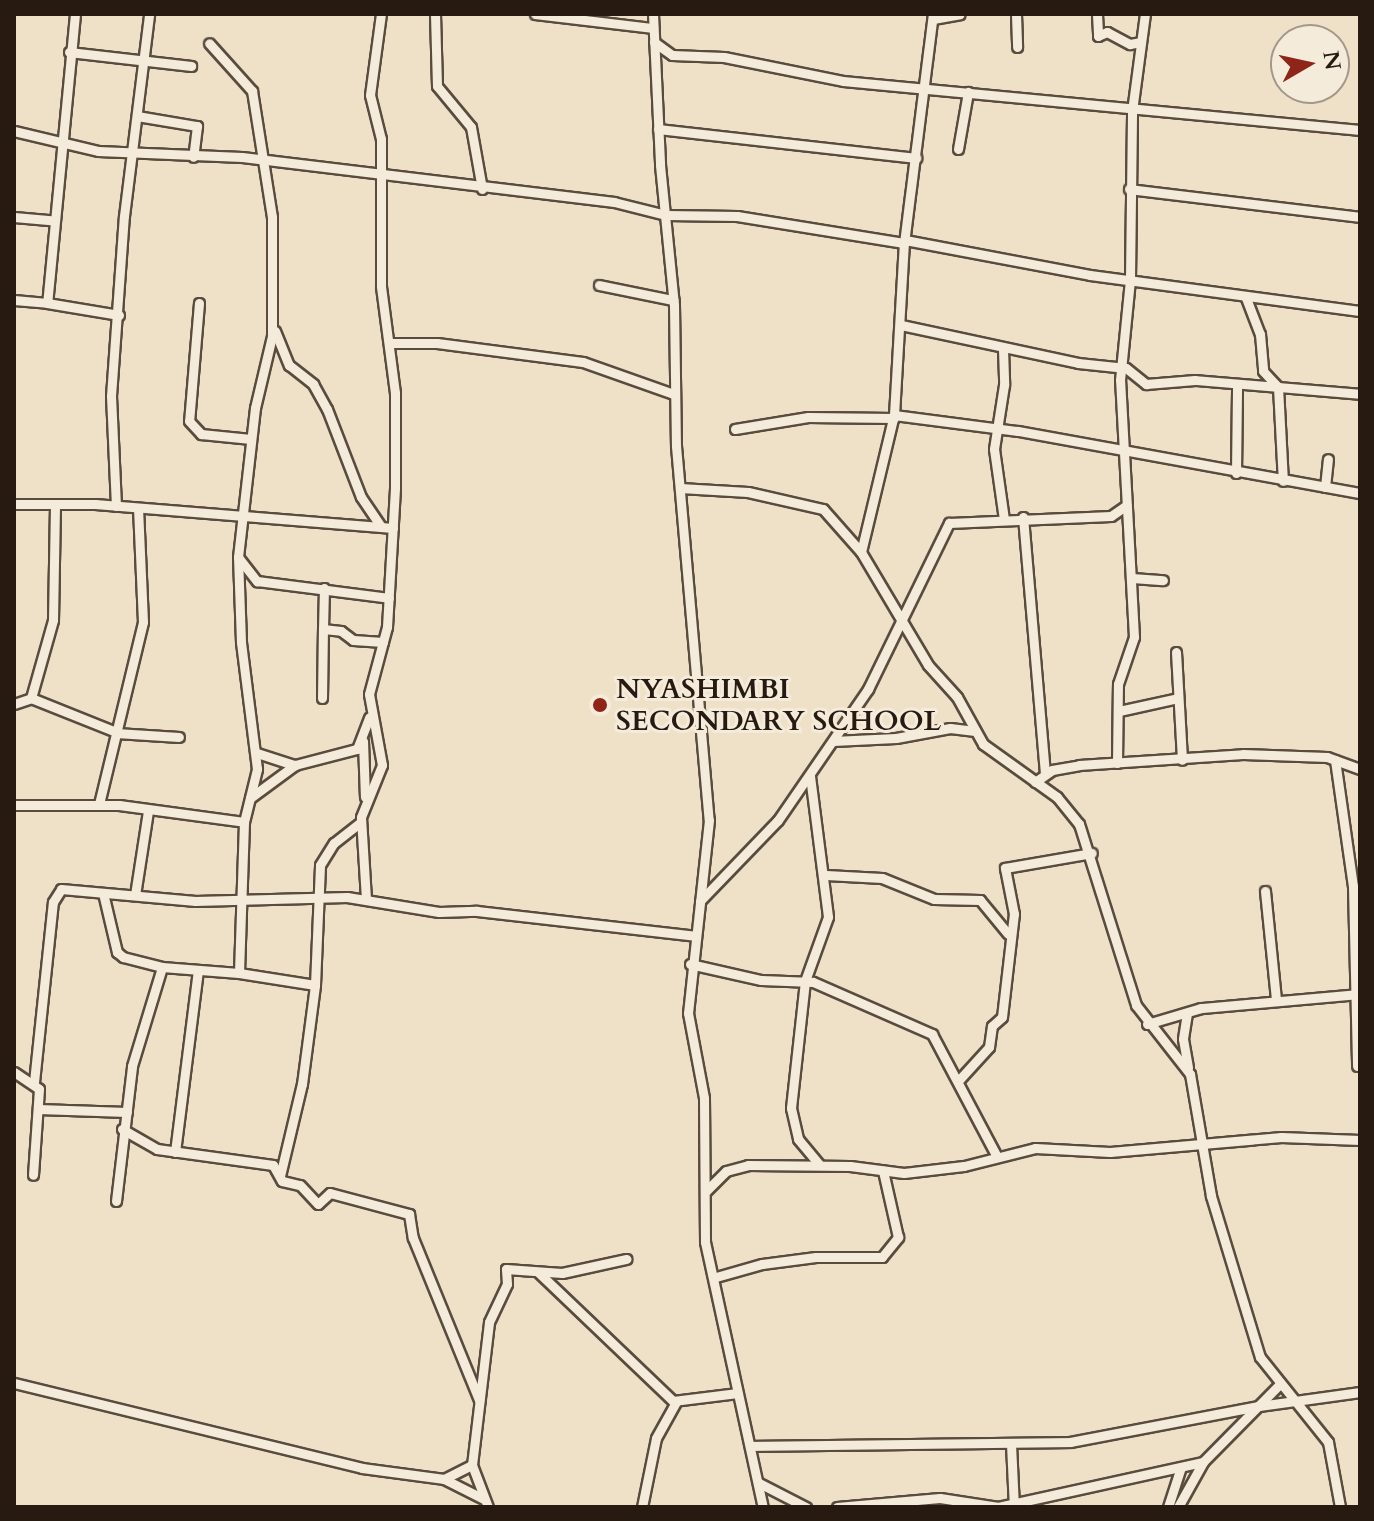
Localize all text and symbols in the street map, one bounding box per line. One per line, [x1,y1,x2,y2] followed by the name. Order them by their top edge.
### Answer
[1270,24,1350,104] north arrow
[1315,49,1348,72] text: N
[616,672,941,738] place label: NYASHIMBI SECONDARY SCHOOL
[591,696,609,714] marker: NYASHIMBI SECONDARY SCHOOL

